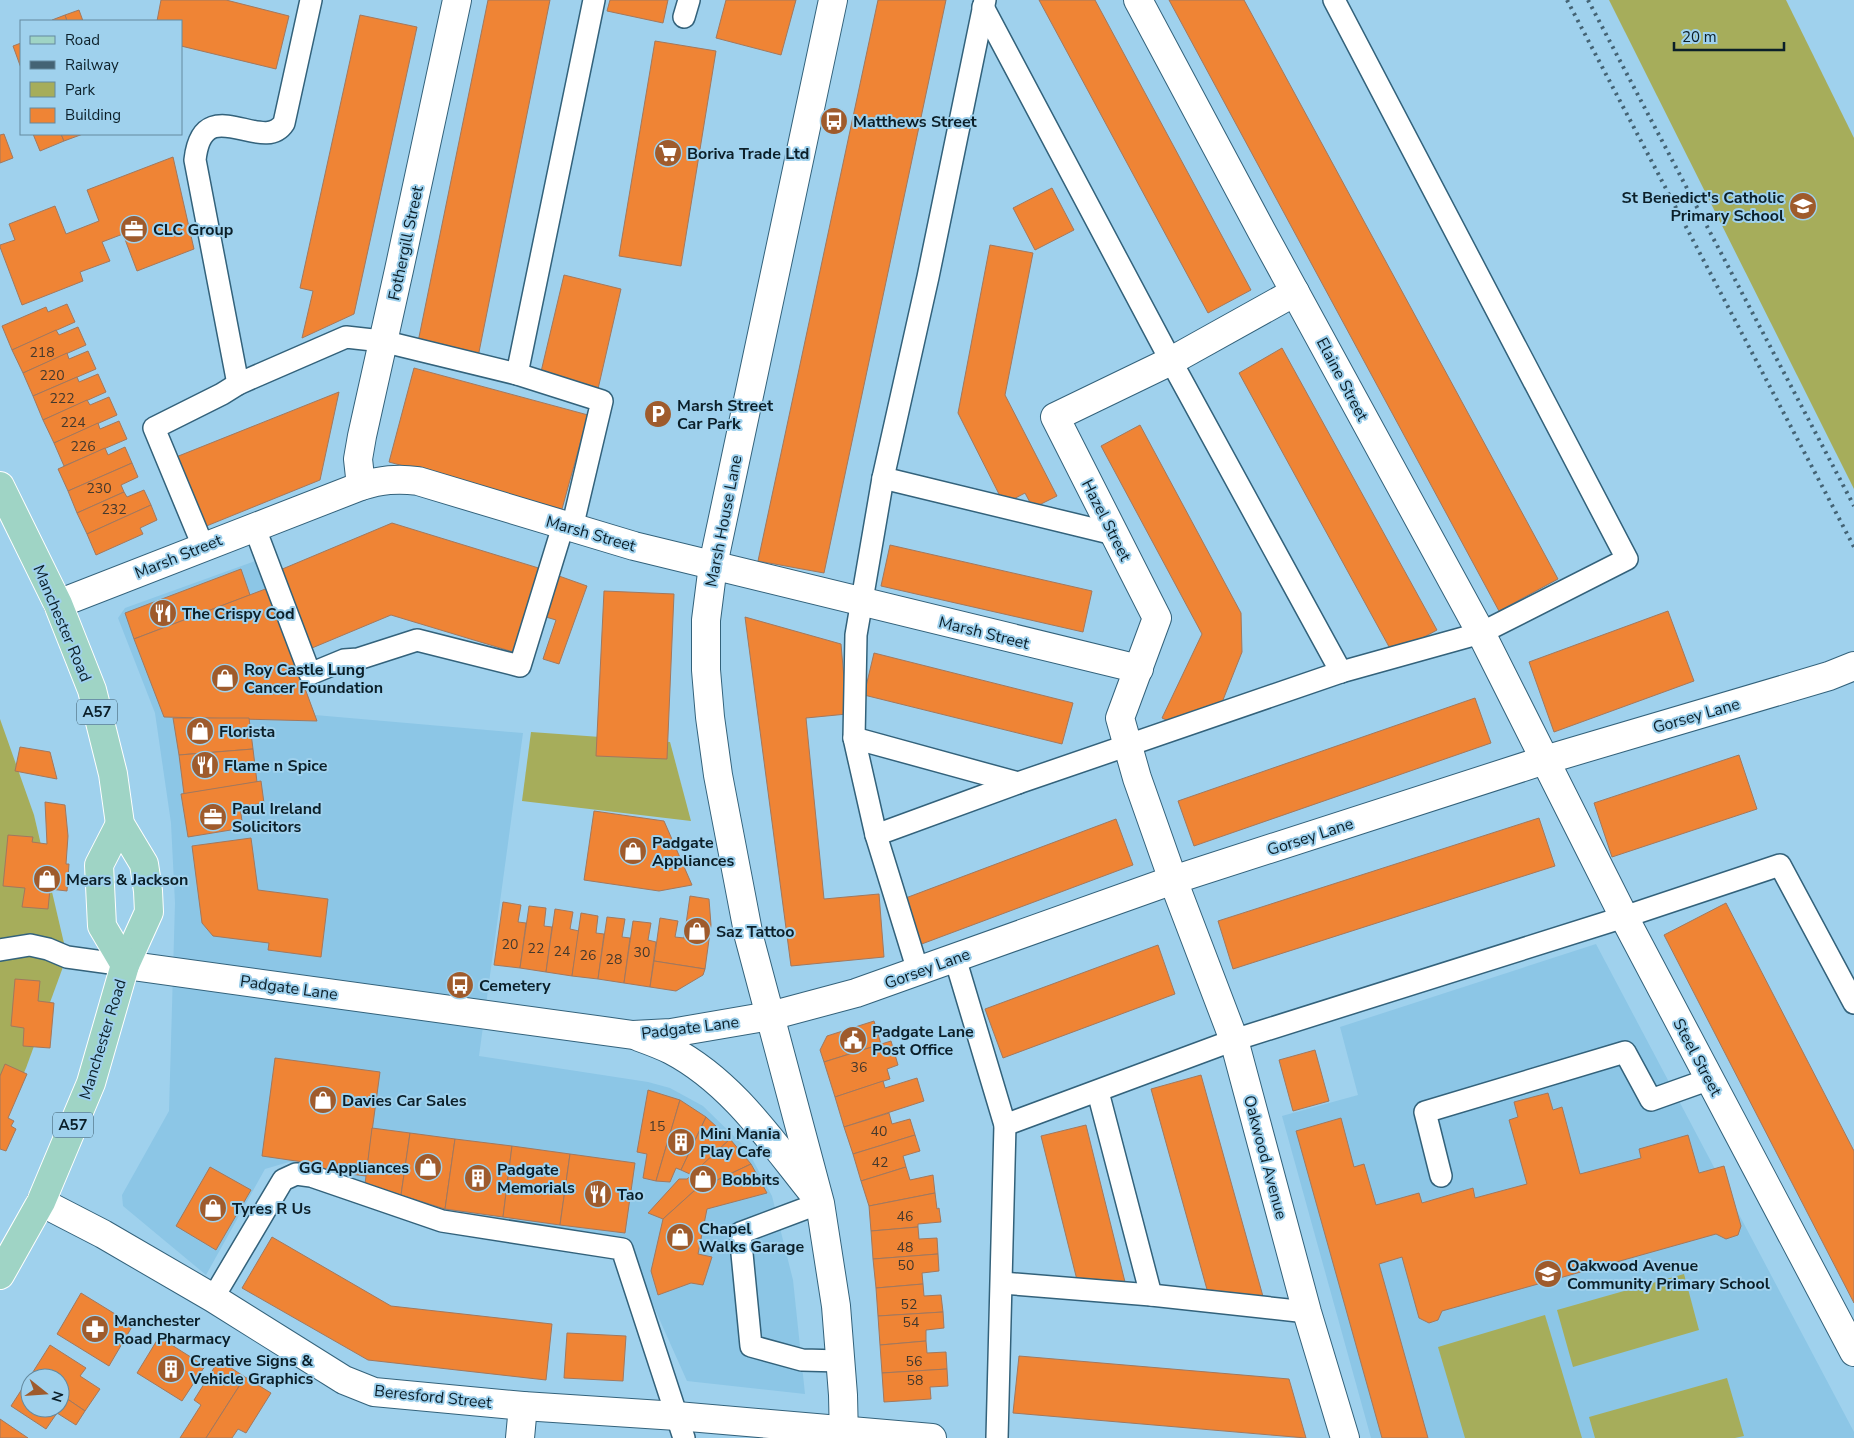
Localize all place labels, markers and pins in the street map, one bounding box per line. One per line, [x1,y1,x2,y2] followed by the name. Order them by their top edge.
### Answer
[819,106,849,136] bus stop icon: Matthews Street
[853,111,978,133] place label: Matthews Street
[653,138,683,168] supermarket icon: Boriva Trade Ltd
[687,143,809,165] place label: Boriva Trade Ltd
[1622,187,1784,227] place label: St Benedict's Catholic Primary School
[1788,191,1818,221] school or university icon: St Benedict's Catholic Primary School
[119,214,149,244] office icon: CLC Group
[153,219,233,241] place label: CLC Group
[677,395,774,435] place label: Marsh Street Car Park
[643,399,673,429] parking icon: Marsh Street Car Park
[148,598,178,628] restaurant icon: The Crispy Cod
[182,603,295,625] place label: The Crispy Cod
[244,659,383,699] place label: Roy Castle Lung Cancer Foundation
[210,663,240,693] shop icon: Roy Castle Lung Cancer Foundation
[185,716,215,746] shop icon: Florista
[219,721,275,743] place label: Florista
[190,750,220,780] restaurant icon: Flame n Spice
[224,755,328,777] place label: Flame n Spice
[232,798,322,838] place label: Paul Ireland Solicitors
[198,802,228,832] office icon: Paul Ireland Solicitors
[652,832,734,872] place label: Padgate Appliances
[618,836,648,866] shop icon: Padgate Appliances
[32,864,62,894] shop icon: Mears & Jackson
[66,869,188,891] place label: Mears & Jackson
[682,916,712,946] shop icon: Saz Tattoo
[716,921,794,943] place label: Saz Tattoo
[445,970,475,1000] bus stop icon: Cemetery
[479,975,551,997] place label: Cemetery
[872,1021,974,1061] place label: Padgate Lane Post Office
[838,1025,868,1055] public building icon: Padgate Lane Post Office
[308,1085,338,1115] shop icon: Davies Car Sales
[342,1090,467,1112] place label: Davies Car Sales
[700,1123,781,1163] place label: Mini Mania Play Cafe
[666,1127,696,1157] building icon: Mini Mania Play Cafe
[413,1152,443,1182] shop icon: GG Appliances
[299,1157,409,1179] place label: GG Appliances
[497,1159,575,1199] place label: Padgate Memorials
[463,1163,493,1193] building icon: Padgate Memorials
[688,1164,718,1194] shop icon: Bobbits
[722,1169,780,1191] place label: Bobbits
[583,1179,613,1209] restaurant icon: Tao
[617,1184,644,1206] place label: Tao
[198,1193,228,1223] shop icon: Tyres R Us
[232,1198,311,1220] place label: Tyres R Us
[699,1218,804,1258] place label: Chapel Walks Garage
[665,1222,695,1252] shop icon: Chapel Walks Garage
[1567,1255,1770,1295] place label: Oakwood Avenue Community Primary School
[1533,1259,1563,1289] school or university icon: Oakwood Avenue Community Primary School
[114,1310,231,1350] place label: Manchester Road Pharmacy
[80,1314,110,1344] pharmacy icon: Manchester Road Pharmacy
[189,1350,313,1390] place label: Creative Signs & Vehicle Graphics
[156,1354,186,1384] building icon: Creative Signs & Vehicle Graphics

